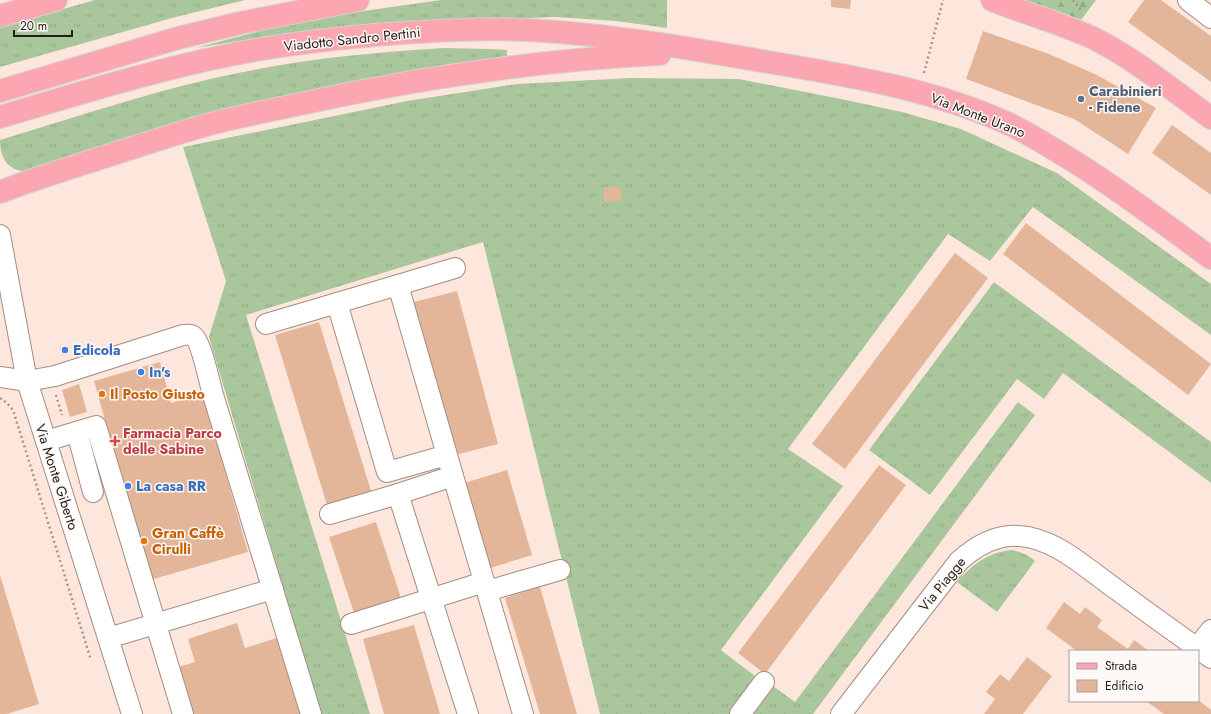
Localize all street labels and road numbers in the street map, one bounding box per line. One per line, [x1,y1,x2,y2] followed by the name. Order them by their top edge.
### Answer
[283,22,421,56] street label: Viadotto Sandro Pertini
[928,88,1029,142] street label: Via Monte Urano
[30,421,84,533] street label: Via Monte Giberto
[914,552,970,616] street label: Via Piagge

